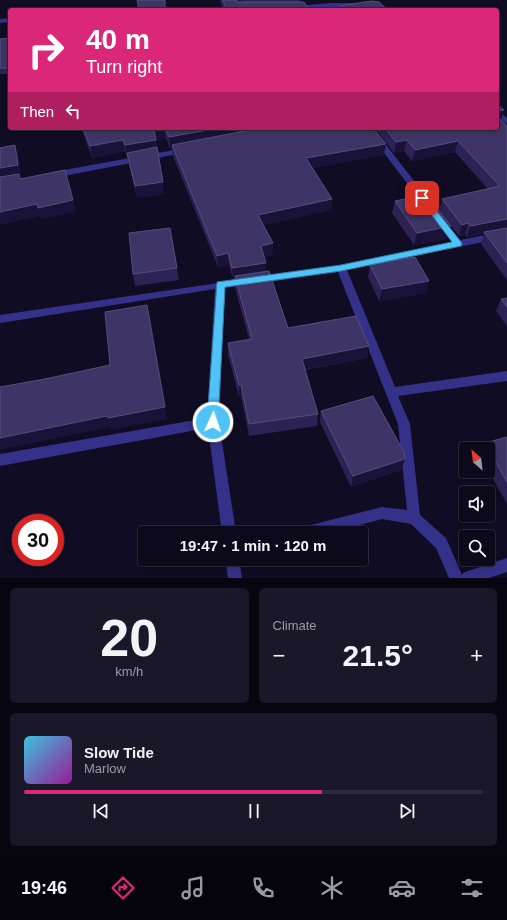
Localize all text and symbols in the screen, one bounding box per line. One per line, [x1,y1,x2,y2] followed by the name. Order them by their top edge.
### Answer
[20,24,72,76] icon: right
[86,24,150,55] text: 40 m
[86,57,162,77] text: Turn right
[62,100,84,122] icon: left
[20,103,54,120] text: Then
[405,181,439,215] pin
[411,187,433,209] icon: arrive
[192,401,234,443] position arrow
[459,442,495,478] north arrow
[459,442,495,566] map controls
[459,486,495,522] button: sound
[12,514,64,566] speed limit sign: 30
[459,530,495,566] button: search
[180,537,326,554] text: 19:47 · 1 min · 120 m
[100,609,158,667] text: 20
[273,618,317,633] text: Climate
[343,639,413,672] text: 21.5°
[273,643,285,668] text: −
[470,643,483,668] text: +
[115,664,143,679] text: km/h
[84,744,154,761] text: Slow Tide
[84,761,126,776] text: Marlow
[90,800,112,822] icon: previous
[243,800,265,822] icon: pause
[396,800,418,822] icon: next
[109,874,137,902] icon: directions
[179,874,207,902] icon: music
[249,874,277,902] icon: phone
[318,874,346,902] icon: climate
[388,874,416,902] icon: car
[458,874,486,902] icon: filters
[21,878,67,898] text: 19:46

